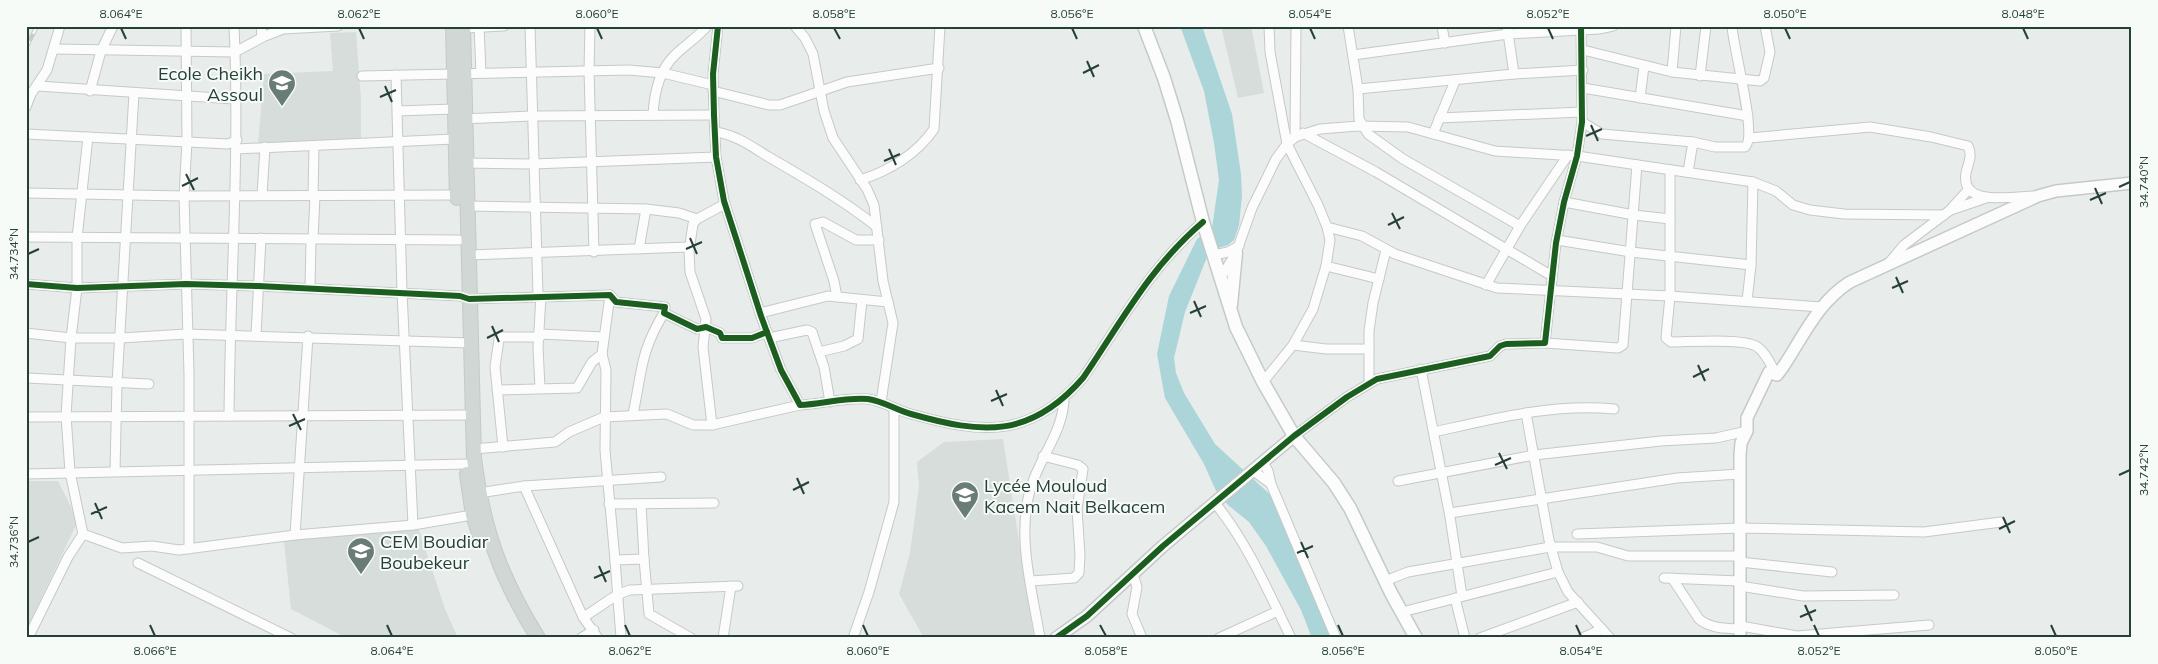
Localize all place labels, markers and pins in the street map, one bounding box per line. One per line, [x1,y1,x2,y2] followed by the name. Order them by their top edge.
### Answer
[158,62,263,106] place label: Ecole Cheikh Assoul
[267,68,297,107] school or university icon: Ecole Cheikh Assoul
[984,474,1165,518] place label: Lycée Mouloud Kacem Nait Belkacem
[950,480,980,519] school or university icon: Lycée Mouloud Kacem Nait Belkacem
[380,530,489,574] place label: CEM Boudiar Boubekeur
[346,536,376,575] school or university icon: CEM Boudiar Boubekeur

